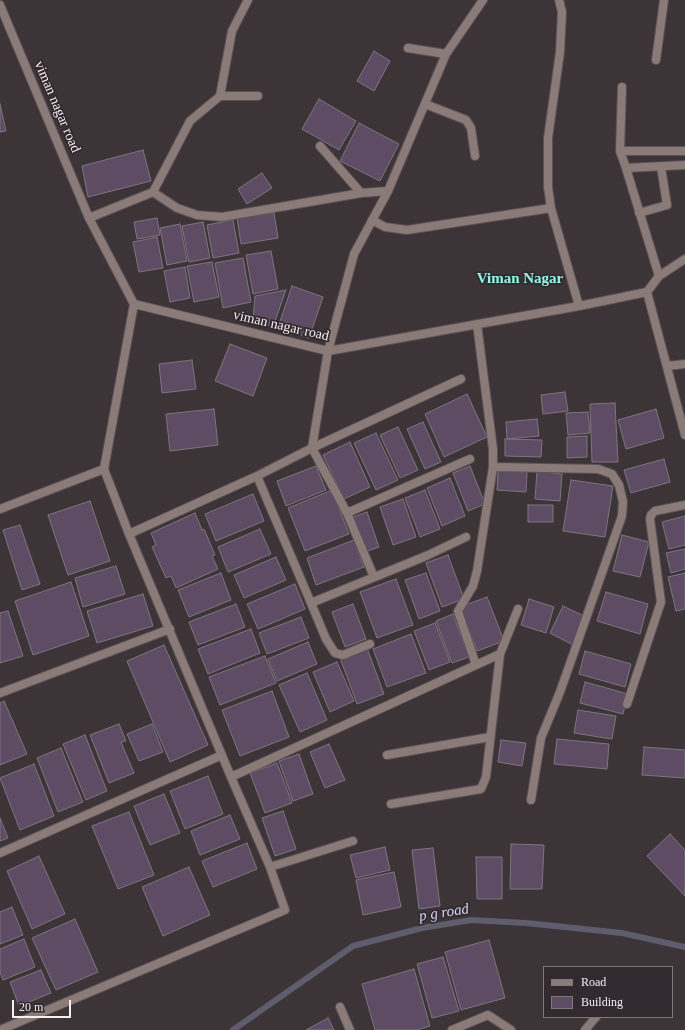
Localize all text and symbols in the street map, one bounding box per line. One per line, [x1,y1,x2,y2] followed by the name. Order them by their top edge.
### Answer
[30,59,84,155] street label: viman nagar road
[477,270,563,288] district label: Viman Nagar
[231,307,331,345] street label: viman nagar road
[418,900,470,926] water label: p g road
[543,966,673,1018] legend
[581,975,606,989] text: Road
[14,992,73,1018] scale bar
[581,995,623,1009] text: Building
[19,1000,43,1014] text: 20 m

